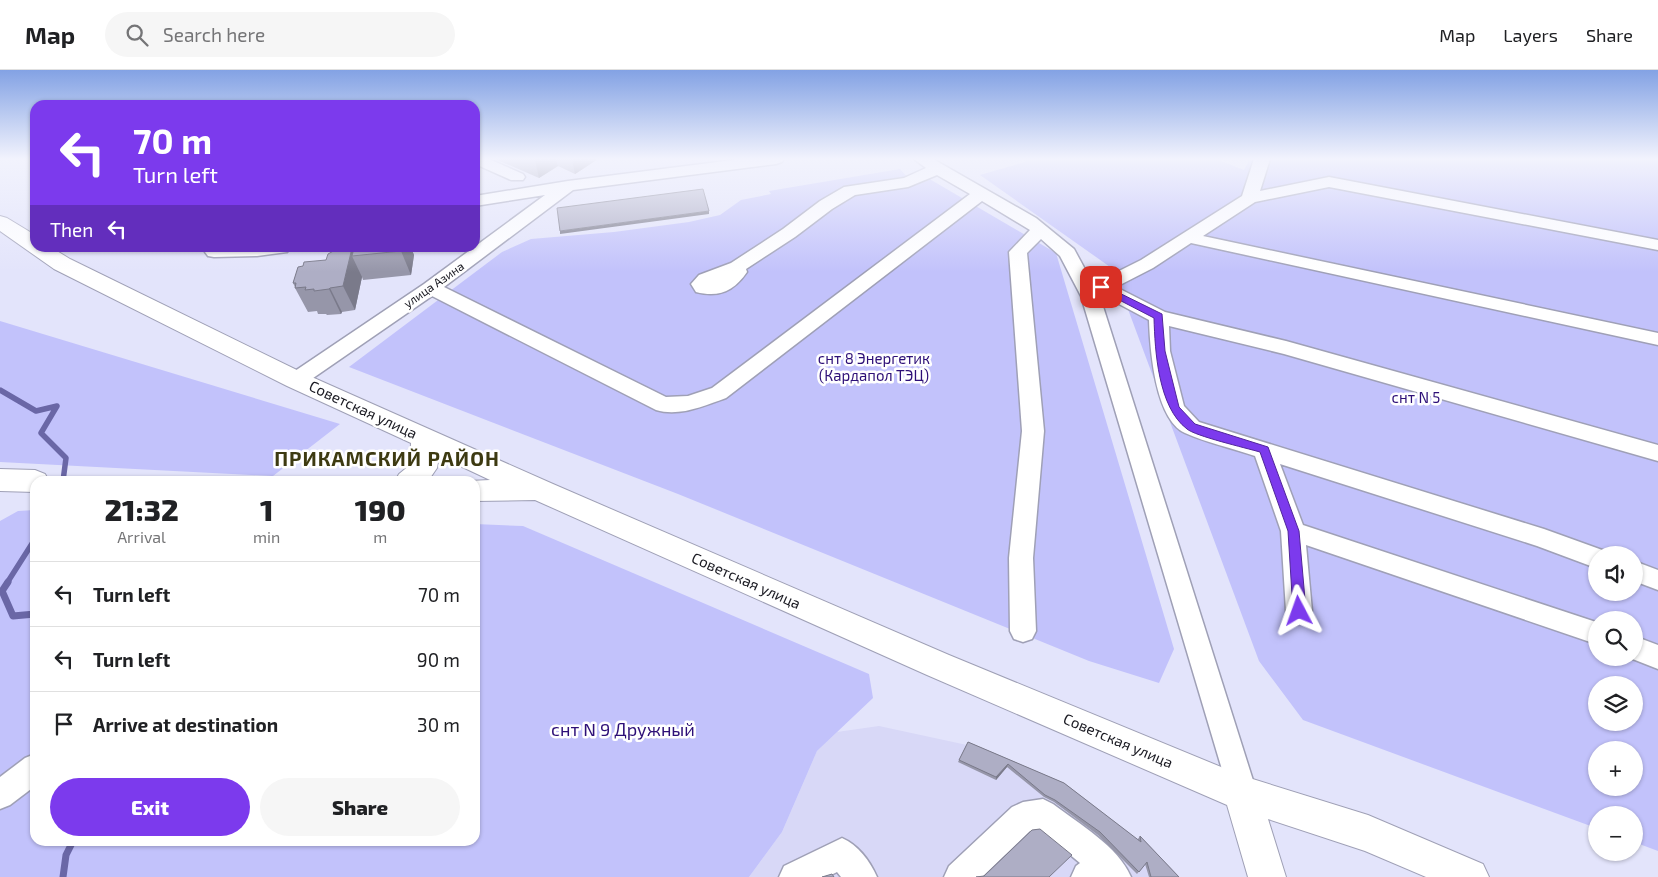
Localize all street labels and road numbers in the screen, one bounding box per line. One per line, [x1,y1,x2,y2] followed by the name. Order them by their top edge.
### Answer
[401,258,467,311] street label: улица Азина
[306,376,420,443] street label: Советская улица
[689,548,804,613] street label: Советская улица
[1060,709,1176,772] street label: Советская улица

